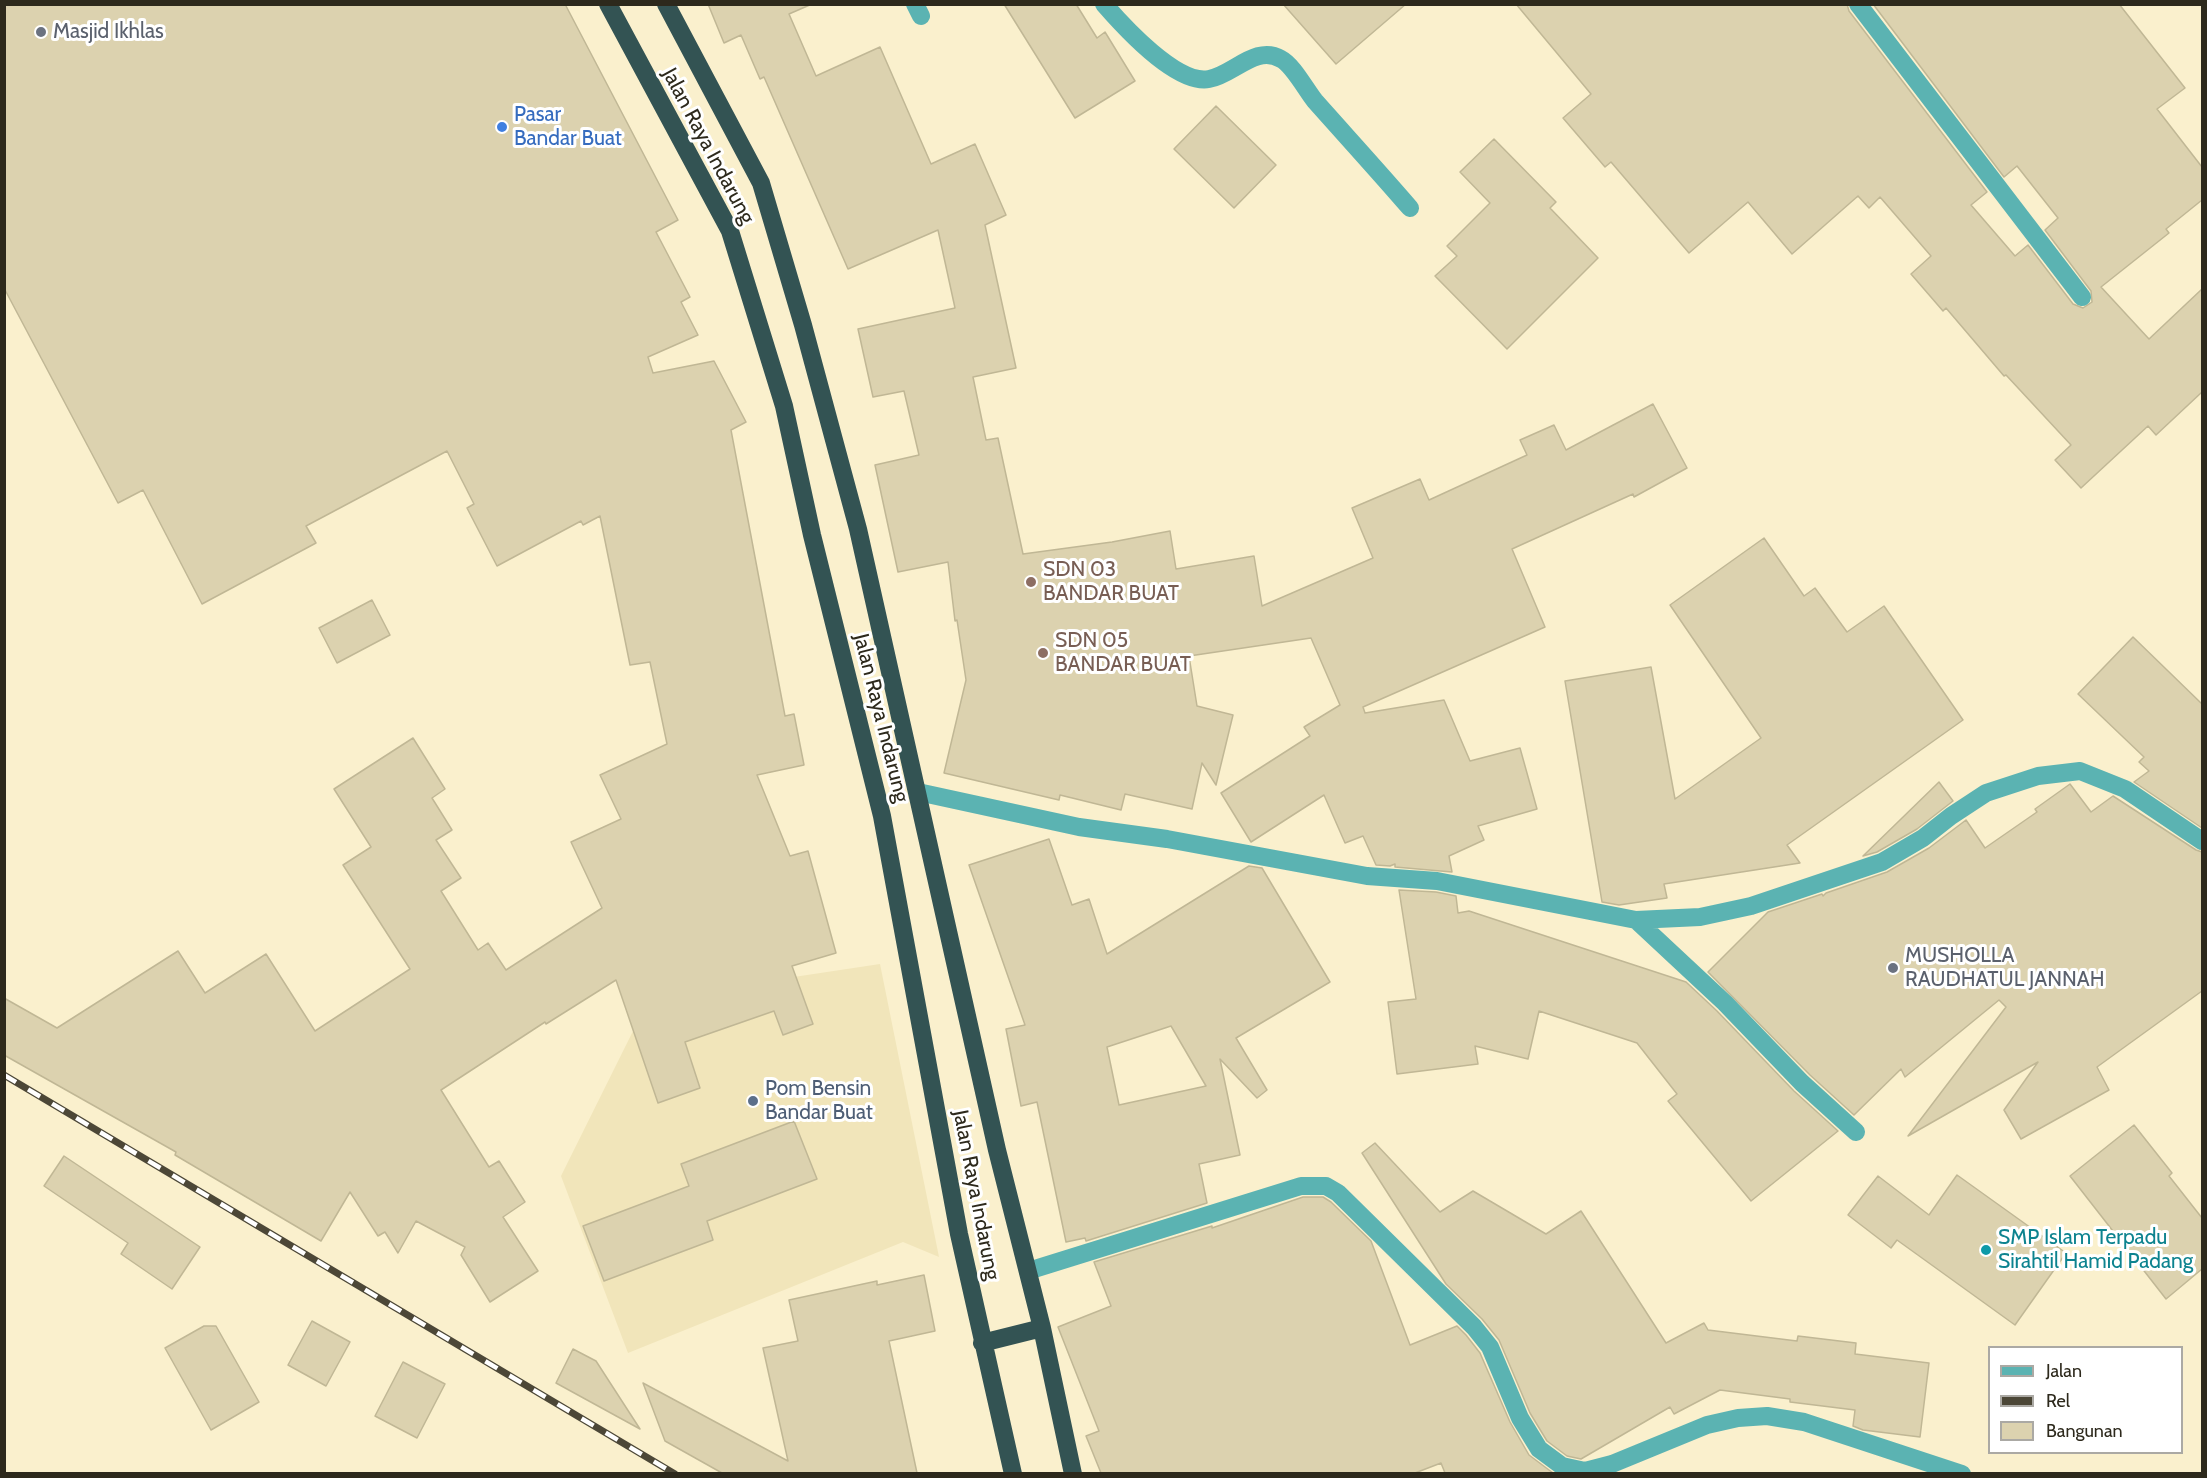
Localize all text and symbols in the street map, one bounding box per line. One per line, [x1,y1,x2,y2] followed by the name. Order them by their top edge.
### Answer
[53,19,164,45] place label: Masjid Ikhlas
[34,25,48,39] marker: Masjid Ikhlas
[656,64,760,228] street label: Jalan Raya Indarung
[514,102,622,152] place label: Pasar Bandar Buat
[495,120,509,134] marker: Pasar Bandar Buat
[1043,557,1179,607] place label: SDN 03 BANDAR BUAT
[1024,575,1038,589] marker: SDN 03 BANDAR BUAT
[1055,628,1191,678] place label: SDN 05 BANDAR BUAT
[848,631,914,805] street label: Jalan Raya Indarung
[1036,646,1050,660] marker: SDN 05 BANDAR BUAT
[1905,943,2105,993] place label: MUSHOLLA RAUDHATUL JANNAH
[1886,961,1900,975] marker: MUSHOLLA RAUDHATUL JANNAH
[765,1076,873,1126] place label: Pom Bensin Bandar Buat
[746,1094,760,1108] marker: Pom Bensin Bandar Buat
[947,1108,1005,1282] street label: Jalan Raya Indarung
[1998,1225,2193,1275] place label: SMP Islam Terpadu Sirahtil Hamid Padang
[1979,1243,1993,1257] marker: SMP Islam Terpadu Sirahtil Hamid Padang
[1988,1346,2183,1454] legend
[2046,1360,2082,1382] text: Jalan
[2046,1390,2070,1412] text: Rel
[2046,1420,2123,1442] text: Bangunan

